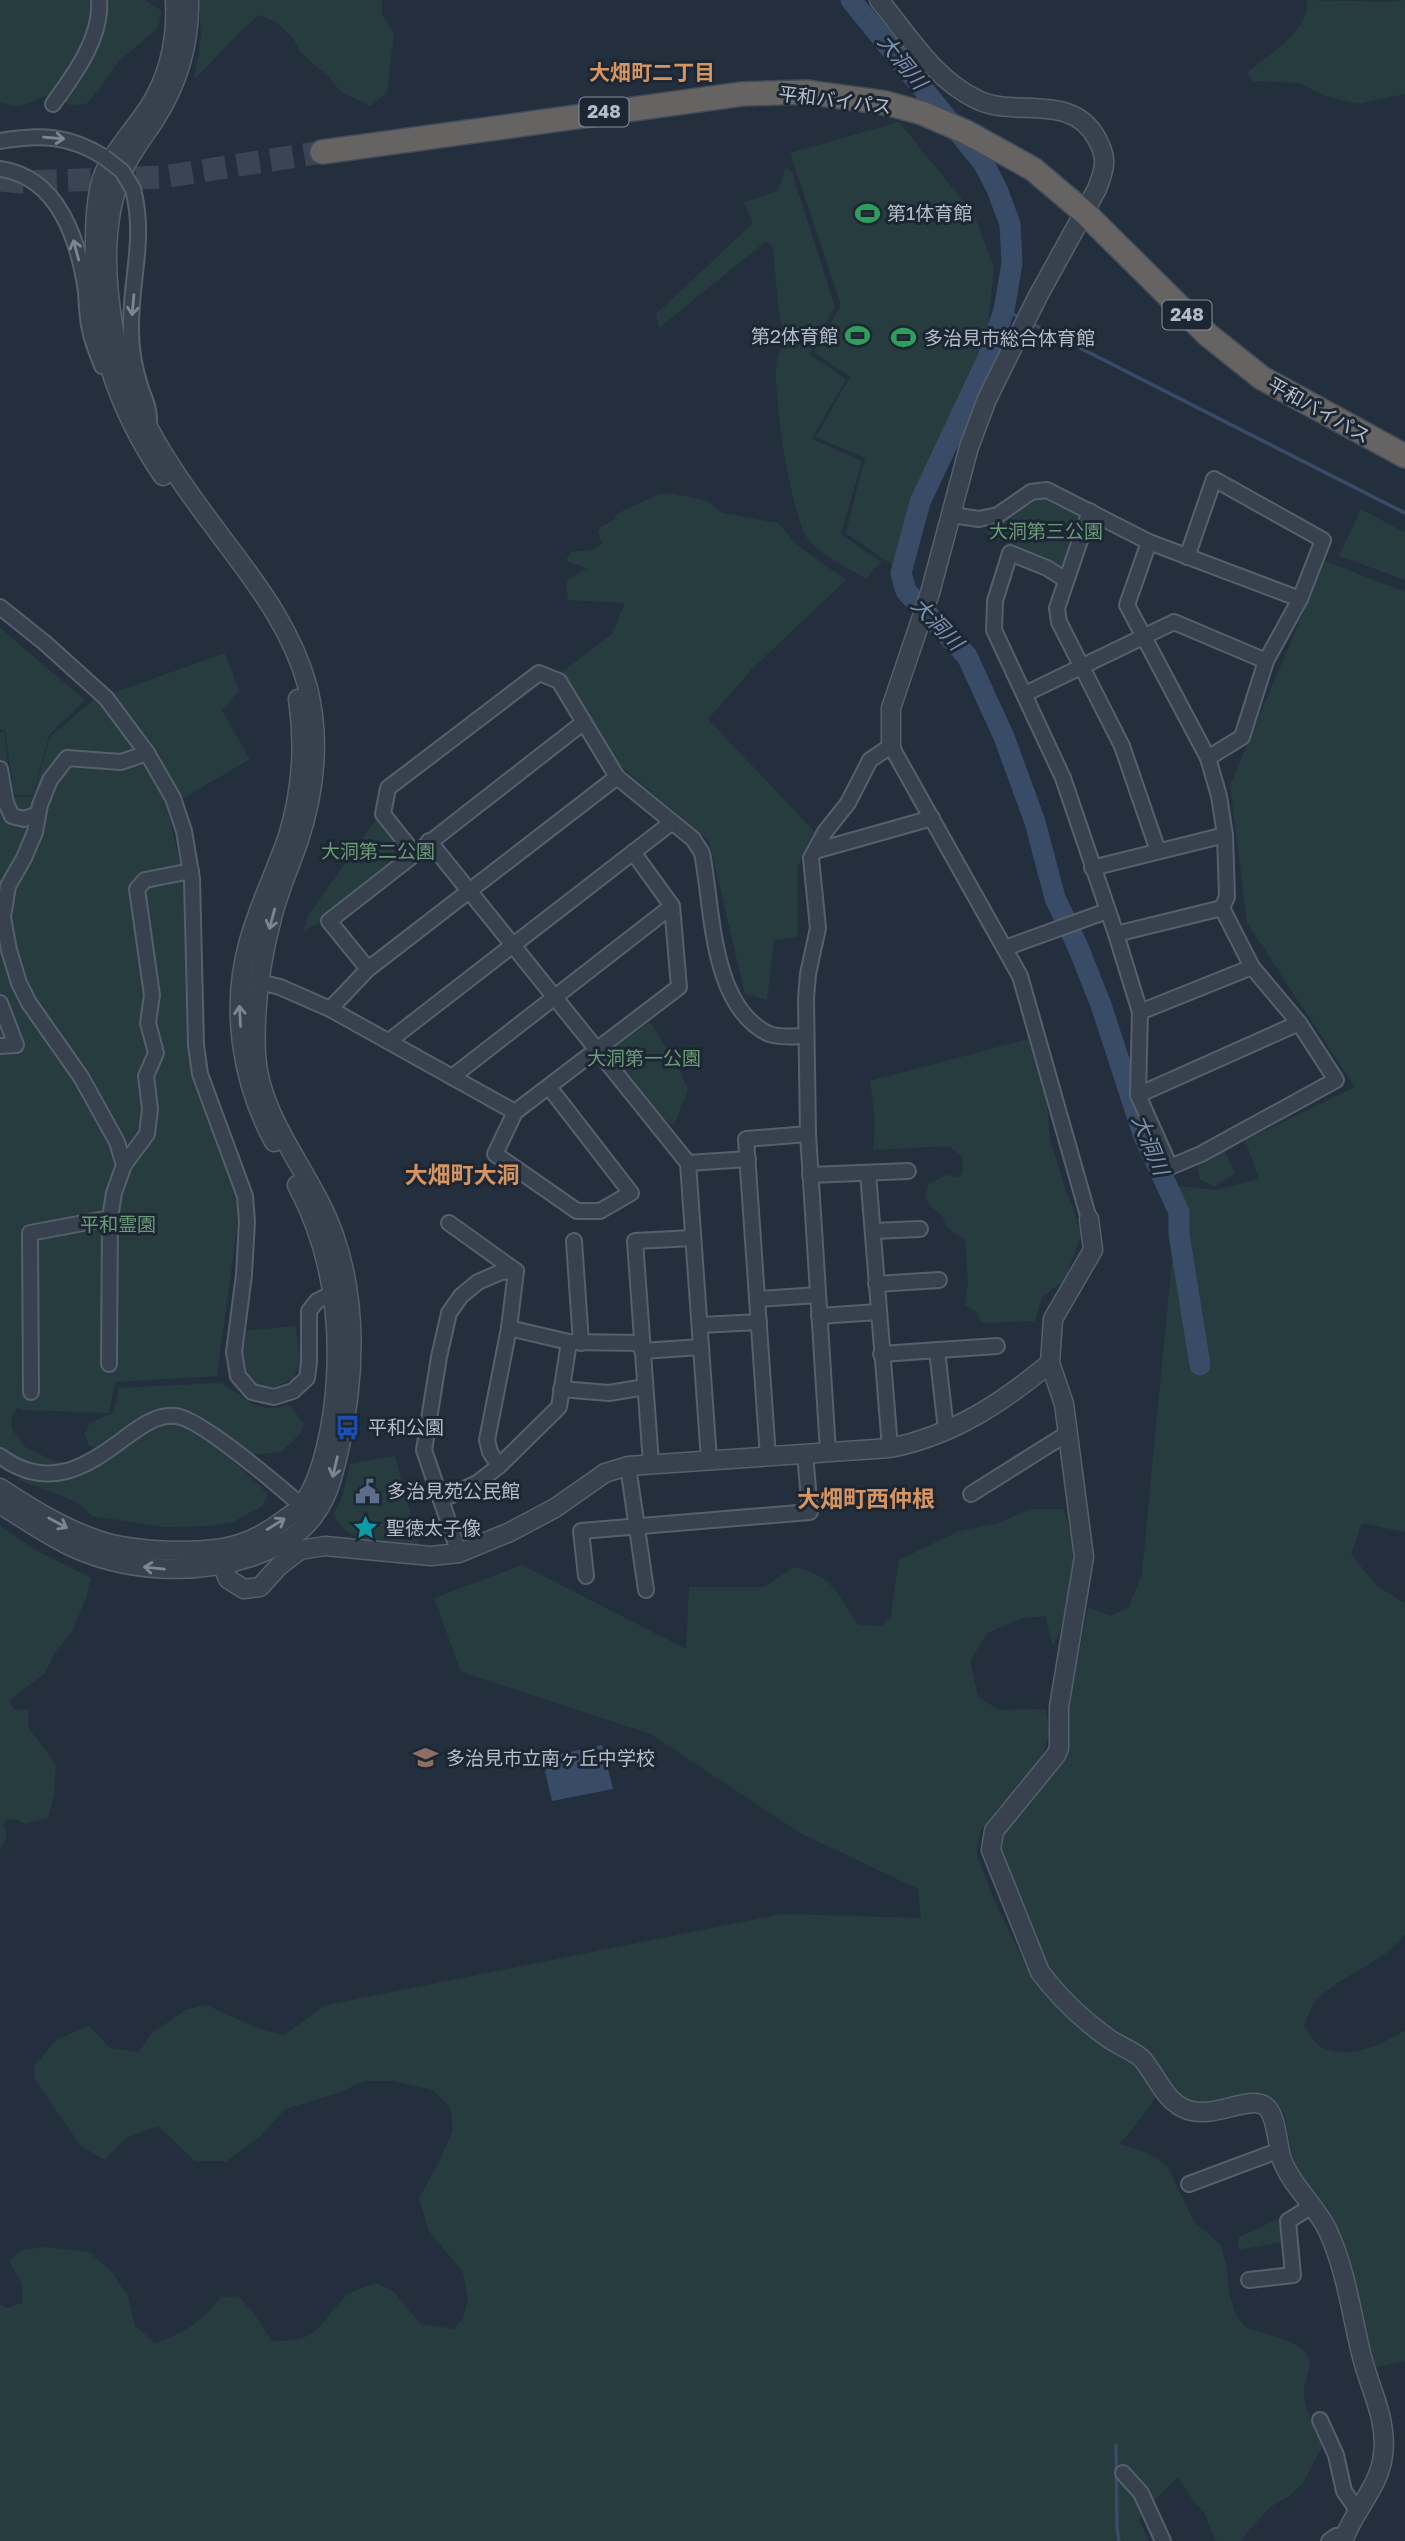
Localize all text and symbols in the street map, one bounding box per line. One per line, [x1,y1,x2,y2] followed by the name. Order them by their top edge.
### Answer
[873,29,934,96] water label: 大洞川
[589,59,715,85] district label: 大畑町二丁目
[777,81,893,118] street label: 平和バイパス
[580,98,628,127] road number: 248
[42,132,65,145] one-way arrow
[853,199,881,227] sports icon: 第1体育館
[887,201,972,224] place label: 第1体育館
[69,239,82,261] one-way arrow
[126,294,139,316] one-way arrow
[1162,300,1212,330] road number: 248
[844,322,872,350] sports icon: 第2体育館
[751,324,838,347] place label: 第2体育館
[890,324,918,352] sports icon: 多治見市総合体育館
[924,326,1095,349] place label: 多治見市総合体育館
[1264,372,1375,447] street label: 平和バイパス
[989,519,1103,542] park label: 大洞第三公園
[906,592,970,656] water label: 大洞川
[321,839,435,862] park label: 大洞第二公園
[264,908,277,930] one-way arrow
[233,1005,246,1028] one-way arrow
[587,1046,701,1069] park label: 大洞第一公園
[1127,1111,1176,1181] water label: 大洞川
[405,1160,520,1188] district label: 大畑町大洞
[80,1212,156,1235] park label: 平和霊園
[334,1413,362,1441] bus stop icon: 平和公園
[368,1415,444,1438] place label: 平和公園
[328,1456,341,1478] one-way arrow
[353,1477,381,1505] public building icon: 多治見苑公民館
[387,1479,520,1502] place label: 多治見苑公民館
[797,1484,935,1512] district label: 大畑町西仲根
[352,1514,380,1542] place icon: 聖徳太子像
[48,1516,68,1530] one-way arrow
[386,1516,481,1539] place label: 聖徳太子像
[266,1517,285,1532] one-way arrow
[144,1561,166,1574] one-way arrow
[412,1744,440,1772] school or university icon: 多治見市立南ヶ丘中学校
[446,1746,655,1769] place label: 多治見市立南ヶ丘中学校

